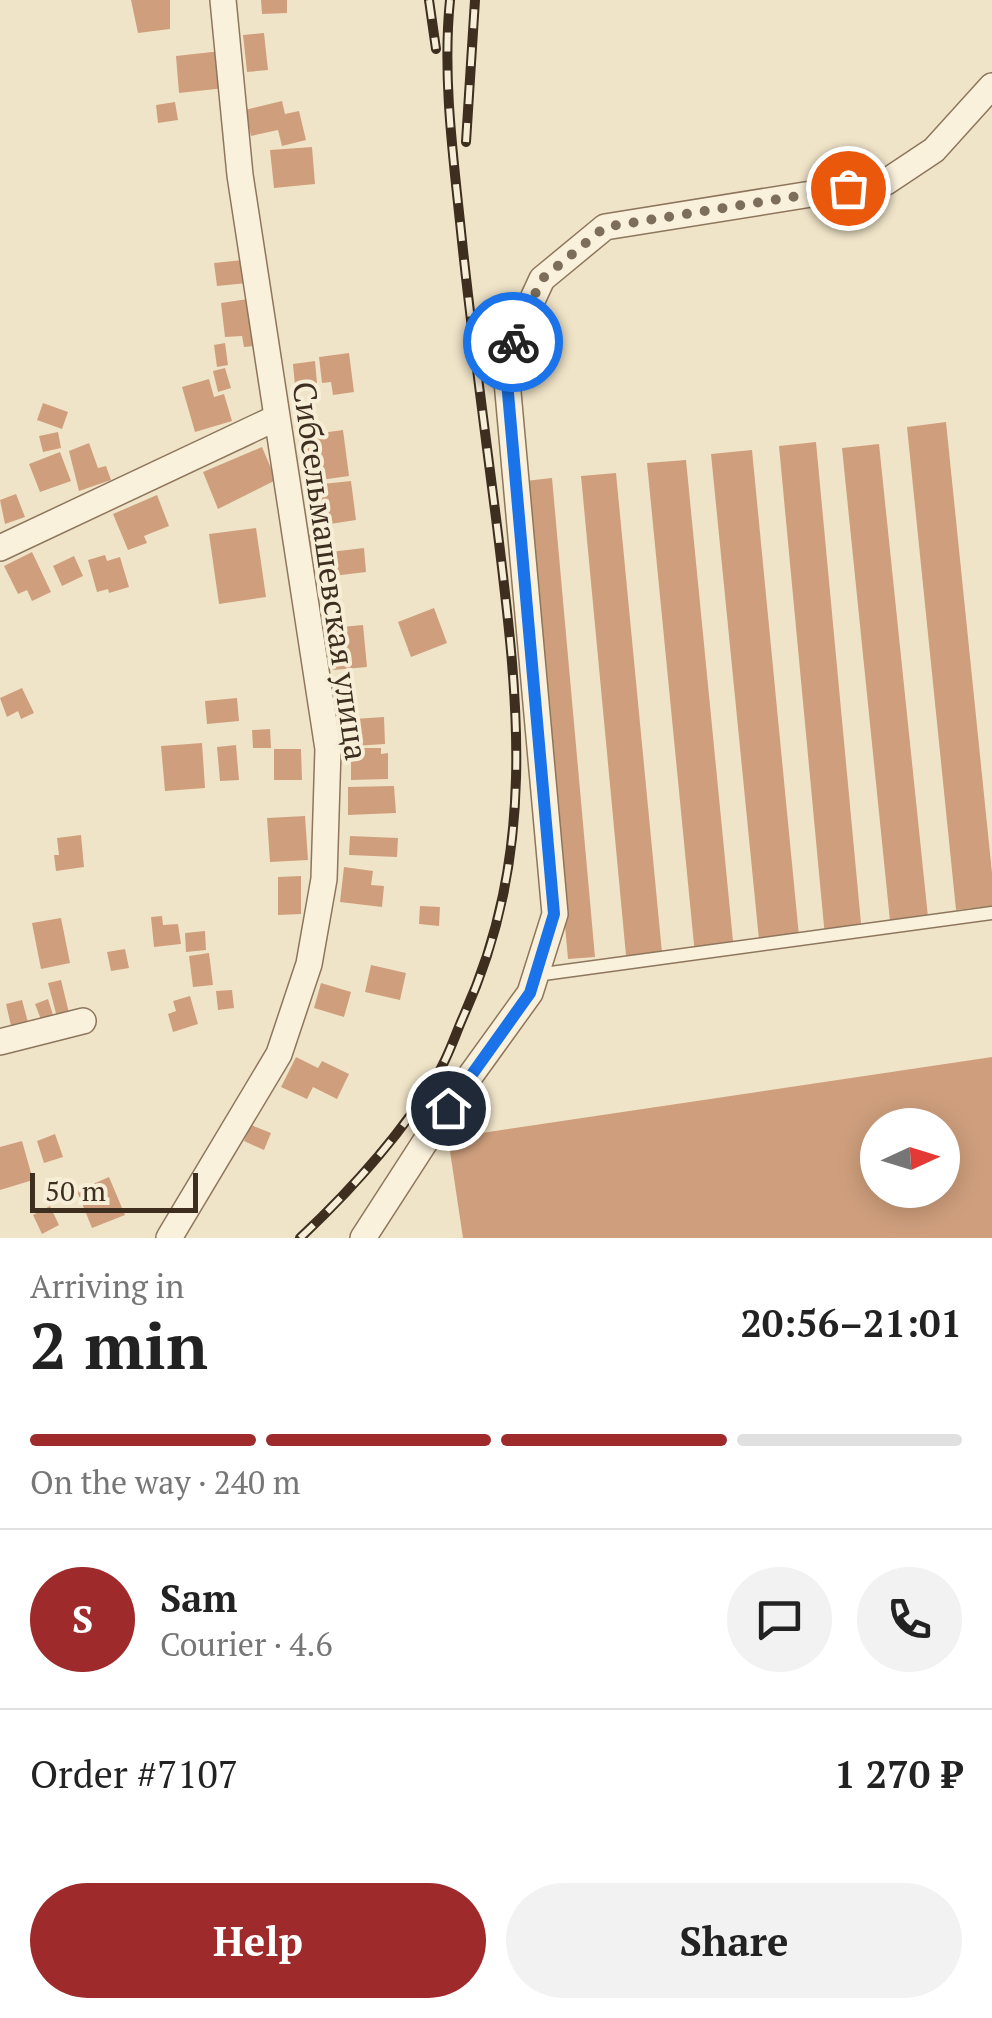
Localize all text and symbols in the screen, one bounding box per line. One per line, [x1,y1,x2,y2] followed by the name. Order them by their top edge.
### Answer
[806,146,891,231] pin
[821,161,876,216] icon: bag
[463,292,563,392] courier
[486,315,541,370] icon: bike
[284,379,378,763] street label: Сибсельмашевская улица
[406,1066,491,1151] pin
[421,1081,476,1136] icon: home
[860,1108,960,1208] north arrow
[860,1108,960,1208] map controls
[30,1168,198,1212] scale bar
[45,1172,106,1209] text: 50 m
[30,1265,184,1307] text: Arriving in
[740,1298,962,1348] text: 20:56–21:01
[30,1301,208,1388] text: 2 min
[30,1461,300,1503] text: On the way · 240 m
[727,1567,832,1672] button: chat
[857,1567,962,1672] button: phone
[160,1573,237,1623] text: Sam
[72,1594,93,1644] text: S
[160,1623,332,1665] text: Courier · 4.6
[30,1749,238,1799] text: Order #7107
[834,1749,962,1799] text: 1 270 ₽
[30,1883,486,1998] button: Help
[506,1883,962,1998] button: Share

